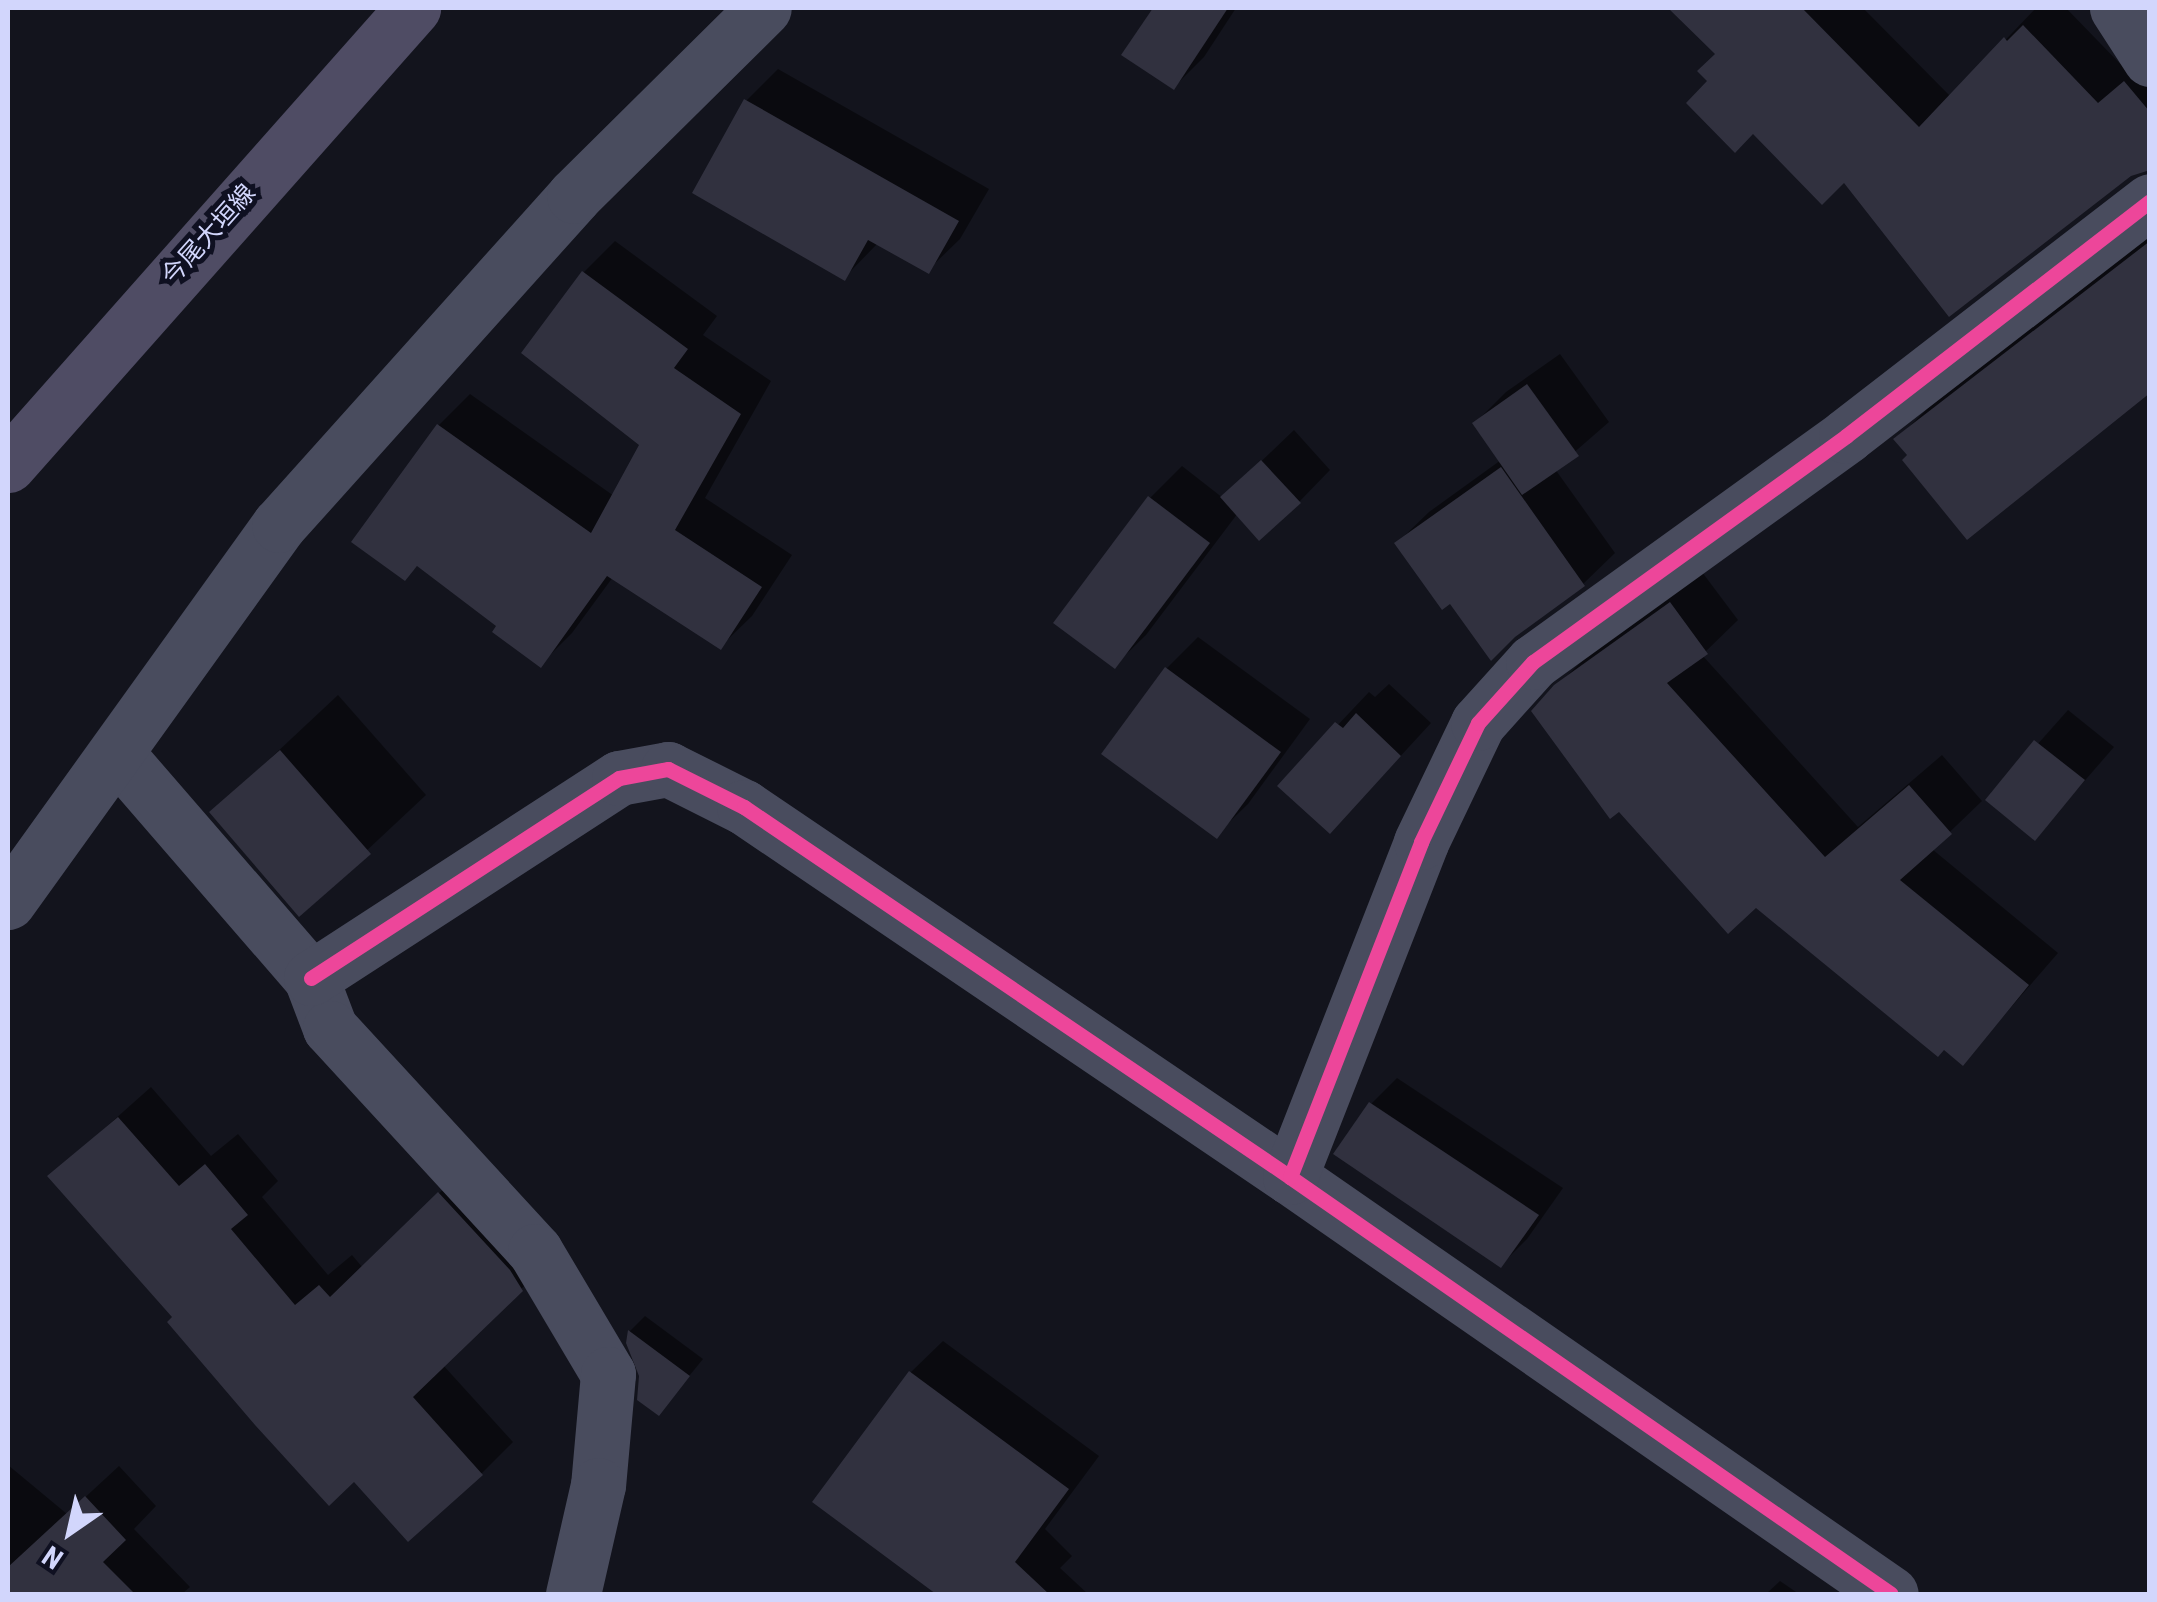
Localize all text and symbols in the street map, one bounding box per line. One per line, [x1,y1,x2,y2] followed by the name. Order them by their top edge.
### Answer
[156,179,262,291] street label: 今尾大垣線
[20,1482,120,1582] north arrow
[37,1539,69,1576] text: N

